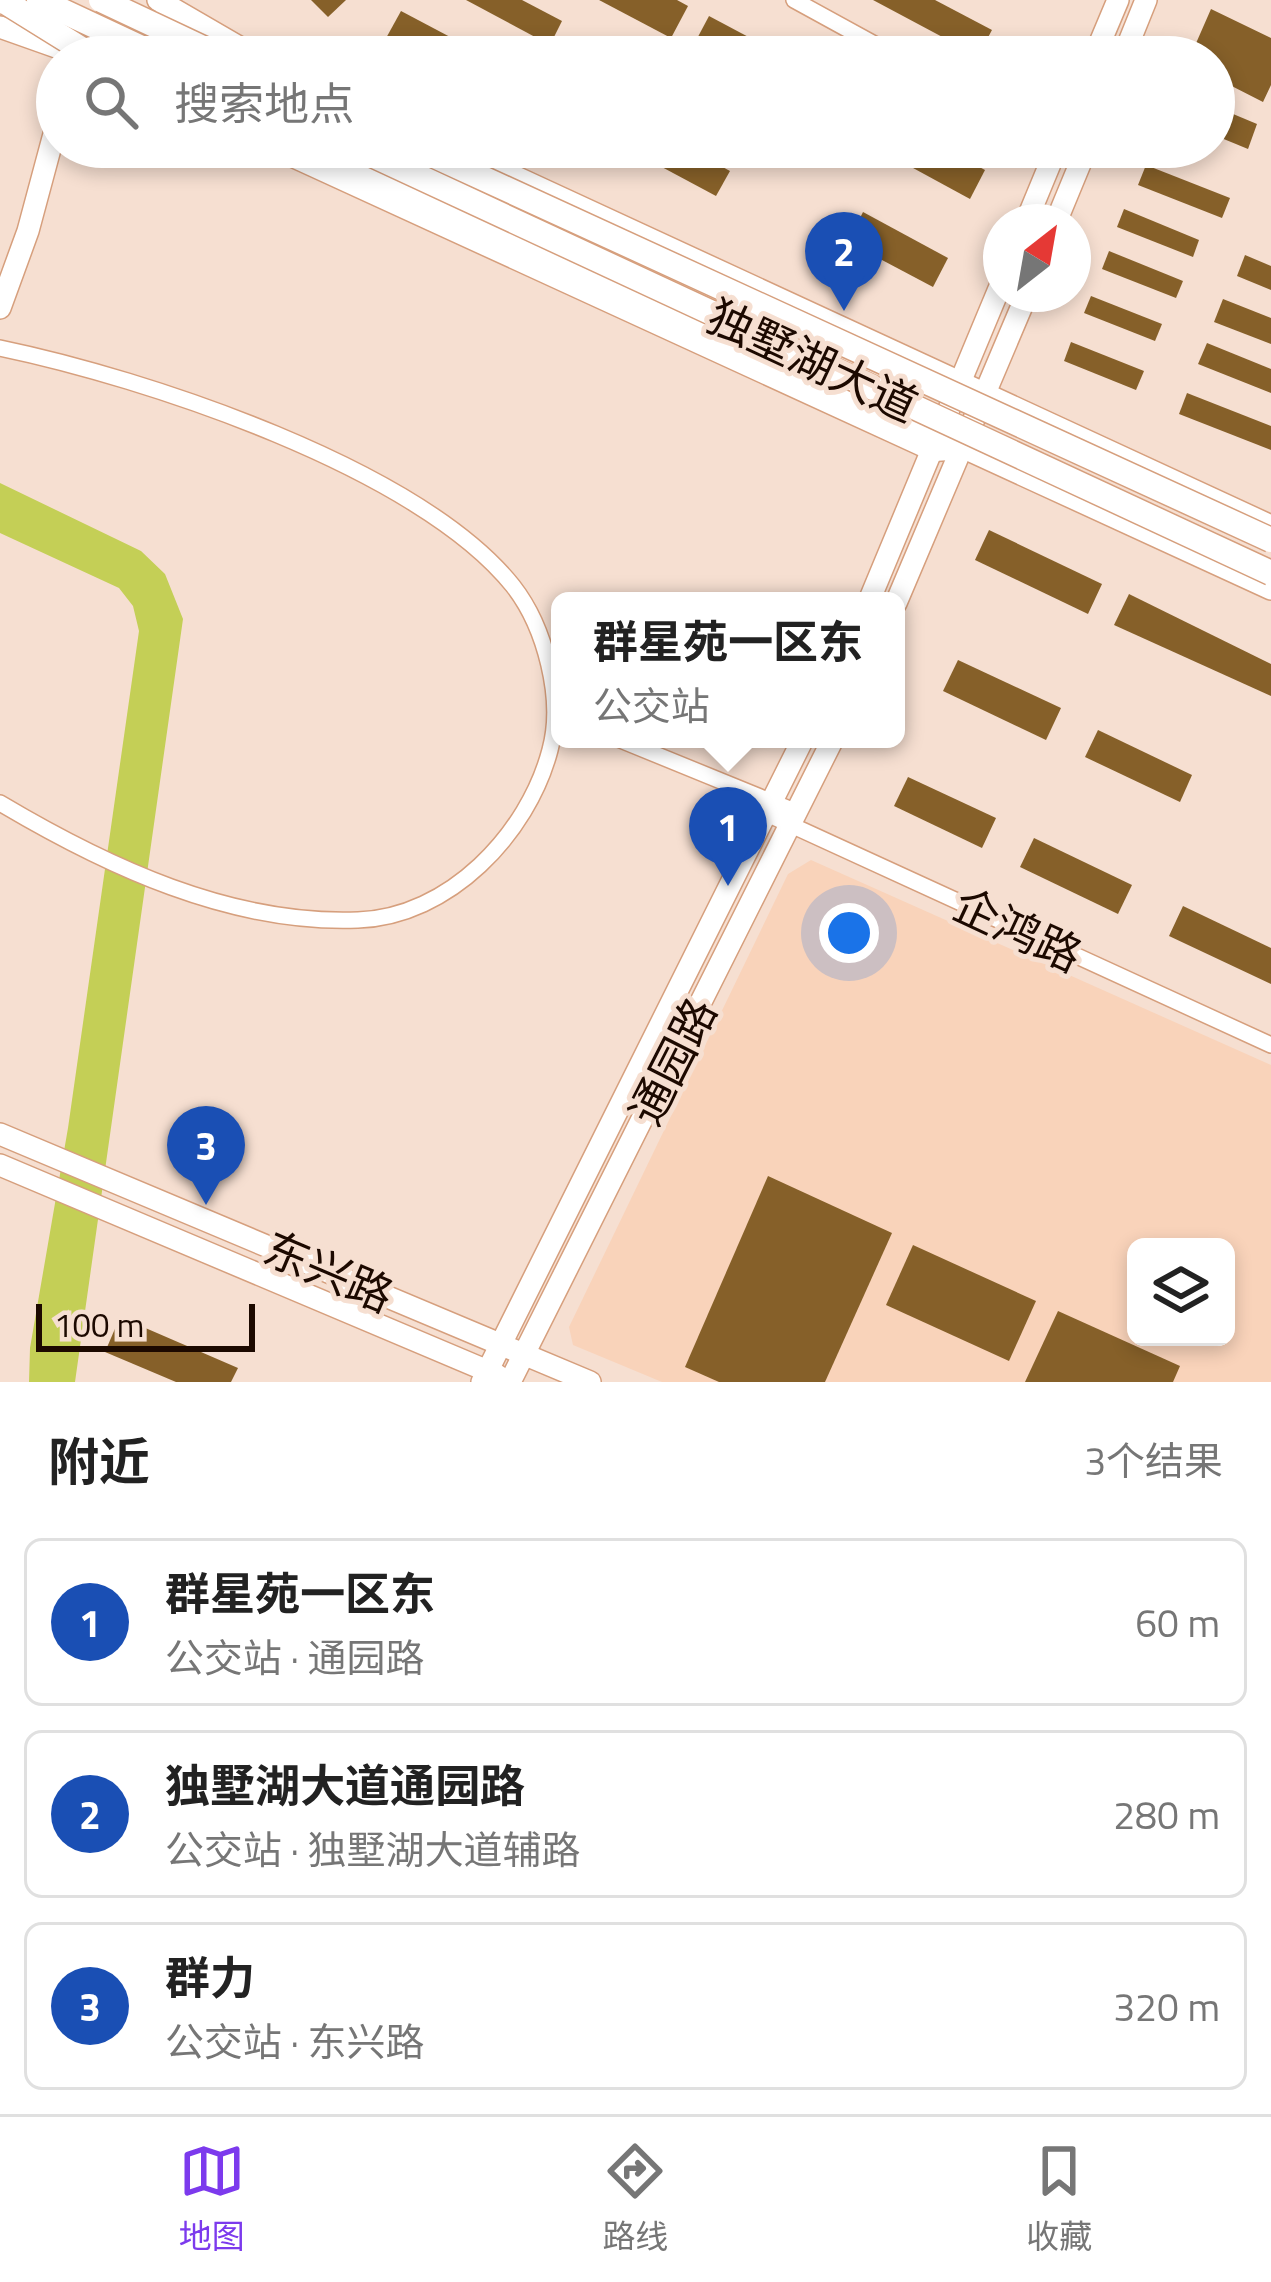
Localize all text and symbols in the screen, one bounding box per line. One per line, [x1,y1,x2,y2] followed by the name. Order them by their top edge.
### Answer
[36,36,1235,168] search box
[78,69,144,135] icon: search
[174,69,354,137] text: 搜索地点
[983,204,1091,312] north arrow
[805,212,883,311] pin: 2
[697,282,929,438] street label: 独墅湖大道
[551,592,905,748] popup
[593,607,863,675] text: 群星苑一区东
[593,676,710,735] text: 公交站
[689,787,767,886] pin: 1
[942,870,1094,988] street label: 企鸿路
[819,903,879,963] your location
[611,985,733,1137] street label: 通园路
[167,1106,245,1205] pin: 3
[254,1213,404,1329] street label: 东兴路
[1127,1238,1235,1346] map controls
[1127,1238,1235,1346] button: layers
[36,1298,255,1351] scale bar
[54,1300,144,1350] text: 100 m
[48,1422,150,1500] text: 附近
[1084,1431,1223,1490] text: 3个结果
[165,1559,435,1627] text: 群星苑一区东
[79,1593,101,1652] text: 1
[1135,1593,1220,1652] text: 60 m
[165,1628,425,1687] text: 公交站 · 通园路
[165,1751,525,1819] text: 独墅湖大道通园路
[79,1785,101,1844] text: 2
[1113,1785,1220,1844] text: 280 m
[165,1820,581,1879] text: 公交站 · 独墅湖大道辅路
[165,1943,255,2011] text: 群力
[79,1977,101,2036] text: 3
[1113,1977,1220,2036] text: 320 m
[165,2012,425,2071] text: 公交站 · 东兴路
[179,2138,245,2261] tab: 地图
[602,2138,668,2261] tab: 路线
[1026,2138,1092,2261] tab: 收藏

